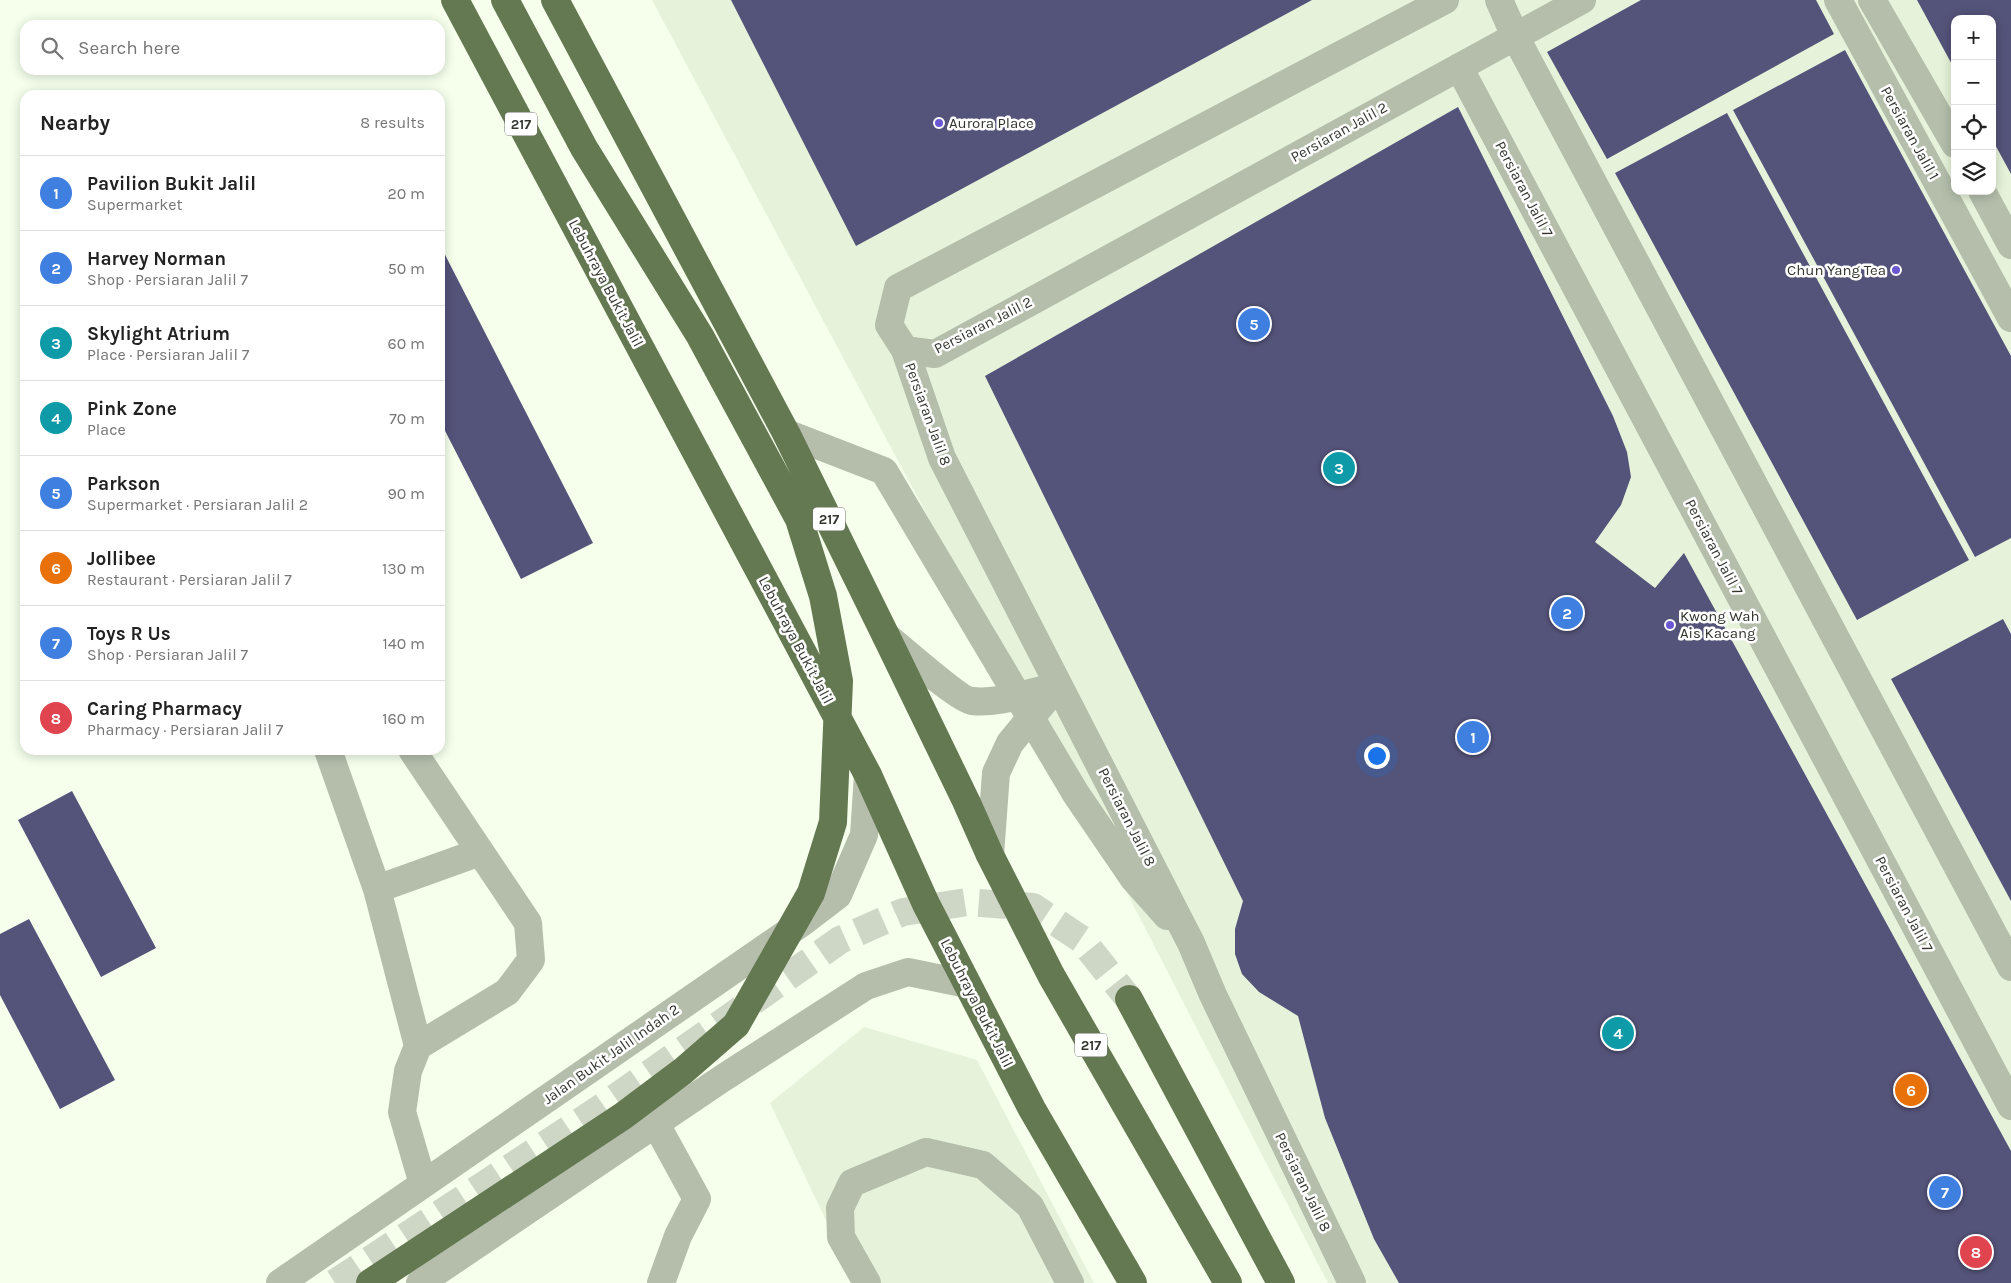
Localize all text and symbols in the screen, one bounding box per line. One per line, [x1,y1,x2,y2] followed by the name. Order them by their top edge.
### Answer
[1951,15,1996,195] map controls
[1951,15,1996,60] button: +
[20,20,445,75] search box
[38,34,66,62] icon: search
[78,37,180,59] text: Search here
[1951,60,1996,105] button: −
[1877,83,1943,183] street label: Persiaran Jalil 1
[1288,98,1390,166] street label: Persiaran Jalil 2
[1951,105,1996,150] button: locate
[40,111,110,135] text: Nearby
[505,112,537,136] road number: 217
[360,113,425,132] text: 8 results
[949,114,1034,132] place label: Aurora Place
[933,117,945,129] marker: Aurora Place
[1491,138,1557,240] street label: Persiaran Jalil 7
[1951,150,1996,195] button: layers
[87,173,256,195] text: Pavilion Bukit Jalil
[53,184,59,203] text: 1
[387,184,425,203] text: 20 m
[87,195,183,214] text: Supermarket
[565,216,647,350] street label: Lebuhraya Bukit Jalil
[87,248,226,270] text: Harvey Norman
[51,259,61,278] text: 2
[388,259,425,278] text: 50 m
[1787,261,1886,279] place label: Chun Yang Tea
[1890,264,1902,276] marker: Chun Yang Tea
[87,270,248,289] text: Shop · Persiaran Jalil 7
[931,293,1035,357] street label: Persiaran Jalil 2
[1238,305,1270,343] pin: 5
[87,323,230,345] text: Skylight Atrium
[51,334,61,353] text: 3
[388,334,425,353] text: 60 m
[87,345,249,364] text: Place · Persiaran Jalil 7
[901,360,955,468] street label: Persiaran Jalil 8
[87,398,177,420] text: Pink Zone
[51,409,61,428] text: 4
[389,409,425,428] text: 70 m
[87,420,126,439] text: Place
[1323,449,1355,487] pin: 3
[87,473,160,495] text: Parkson
[51,484,61,503] text: 5
[387,484,425,503] text: 90 m
[87,495,308,514] text: Supermarket · Persiaran Jalil 2
[1681,496,1747,598] street label: Persiaran Jalil 7
[813,508,845,530] road number: 217
[87,548,156,570] text: Jollibee
[51,559,61,578] text: 6
[382,559,425,578] text: 130 m
[87,570,292,589] text: Restaurant · Persiaran Jalil 7
[755,573,837,707] street label: Lebuhraya Bukit Jalil
[1551,594,1583,632] pin: 2
[1680,607,1760,642] place label: Kwong Wah Ais Kacang
[1664,619,1676,631] marker: Kwong Wah Ais Kacang
[87,623,171,645] text: Toys R Us
[52,634,60,653] text: 7
[383,634,425,653] text: 140 m
[87,645,248,664] text: Shop · Persiaran Jalil 7
[87,698,242,720] text: Caring Pharmacy
[51,709,61,728] text: 8
[382,709,425,728] text: 160 m
[1457,718,1489,756] pin: 1
[87,720,283,739] text: Pharmacy · Persiaran Jalil 7
[1364,743,1390,769] your location
[1094,765,1160,869] street label: Persiaran Jalil 8
[1871,853,1937,955] street label: Persiaran Jalil 7
[937,936,1017,1070] street label: Lebuhraya Bukit Jalil
[539,1000,683,1108] street label: Jalan Bukit Jalil Indah 2
[1602,1014,1634,1052] pin: 4
[1075,1034,1107,1056] road number: 217
[1895,1071,1927,1109] pin: 6
[1271,1129,1335,1235] street label: Persiaran Jalil 8
[1929,1173,1961,1211] pin: 7
[1960,1233,1992,1271] pin: 8

